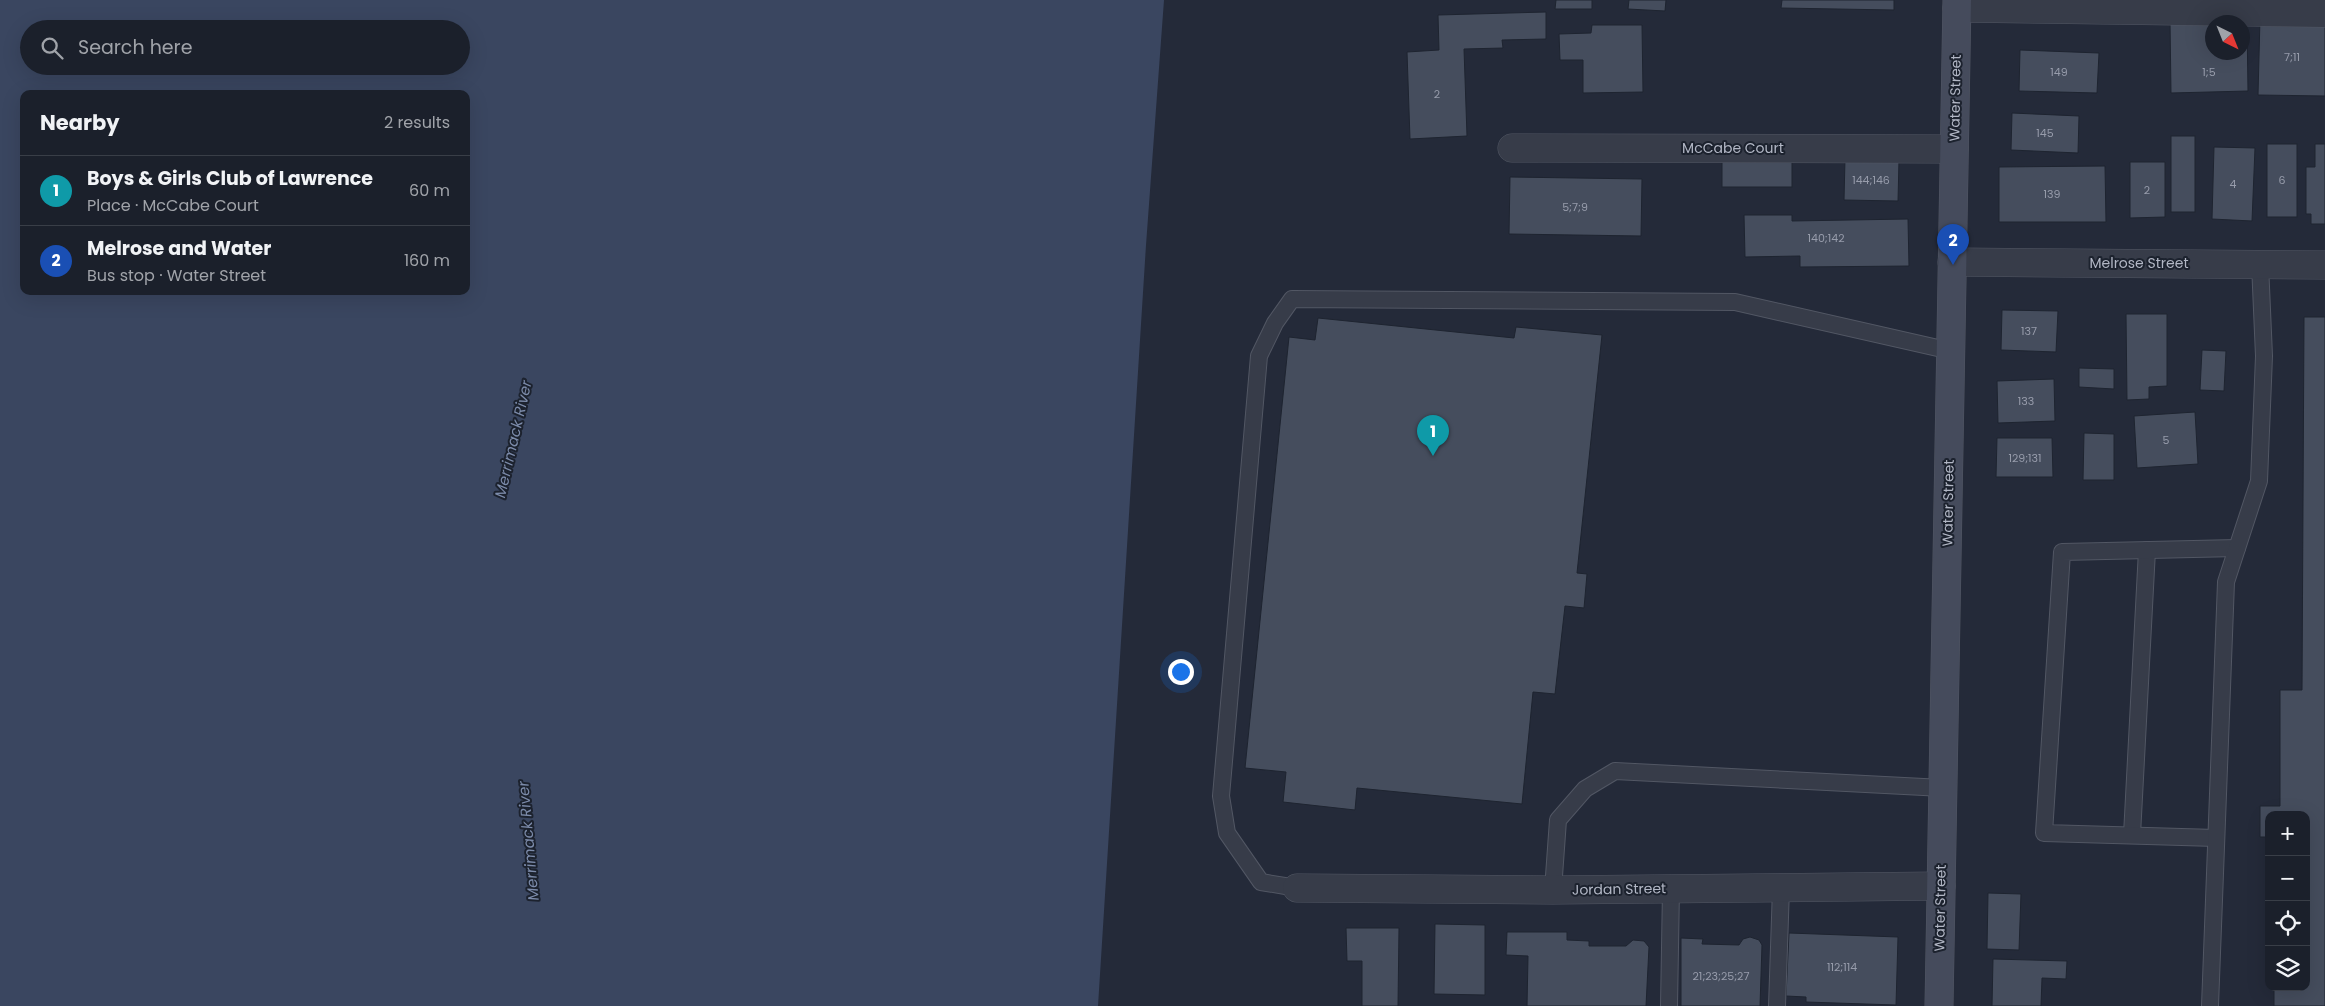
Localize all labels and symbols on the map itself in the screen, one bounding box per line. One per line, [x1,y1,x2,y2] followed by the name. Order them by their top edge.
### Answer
[2205,15,2250,60] north arrow
[2284,49,2300,65] house number: 7;11
[1944,54,1966,142] street label: Water Street
[2050,64,2068,80] house number: 149
[2202,64,2216,80] house number: 1;5
[1434,86,1440,102] house number: 2
[2036,125,2054,141] house number: 145
[1682,138,1784,158] street label: McCabe Court
[1852,172,1890,188] house number: 144;146
[2279,172,2286,188] house number: 6
[2230,176,2237,192] house number: 4
[2144,182,2150,198] house number: 2
[2044,186,2061,202] house number: 139
[1562,199,1588,215] house number: 5;7;9
[1937,224,1969,265] pin: 2
[1807,230,1845,246] house number: 140;142
[2089,253,2189,273] street label: Melrose Street
[2021,323,2037,339] house number: 137
[489,378,537,500] water label: Merrimack River
[2018,393,2034,409] house number: 133
[1417,415,1449,456] pin: 1
[2163,432,2170,448] house number: 5
[2008,450,2042,466] house number: 129;131
[1937,459,1959,547] street label: Water Street
[1168,659,1194,685] your location
[512,780,544,902] water label: Merrimack River
[1929,864,1951,952] street label: Water Street
[1572,878,1666,900] street label: Jordan Street
[1827,959,1857,975] house number: 112;114
[1693,968,1749,984] house number: 21;23;25;27

